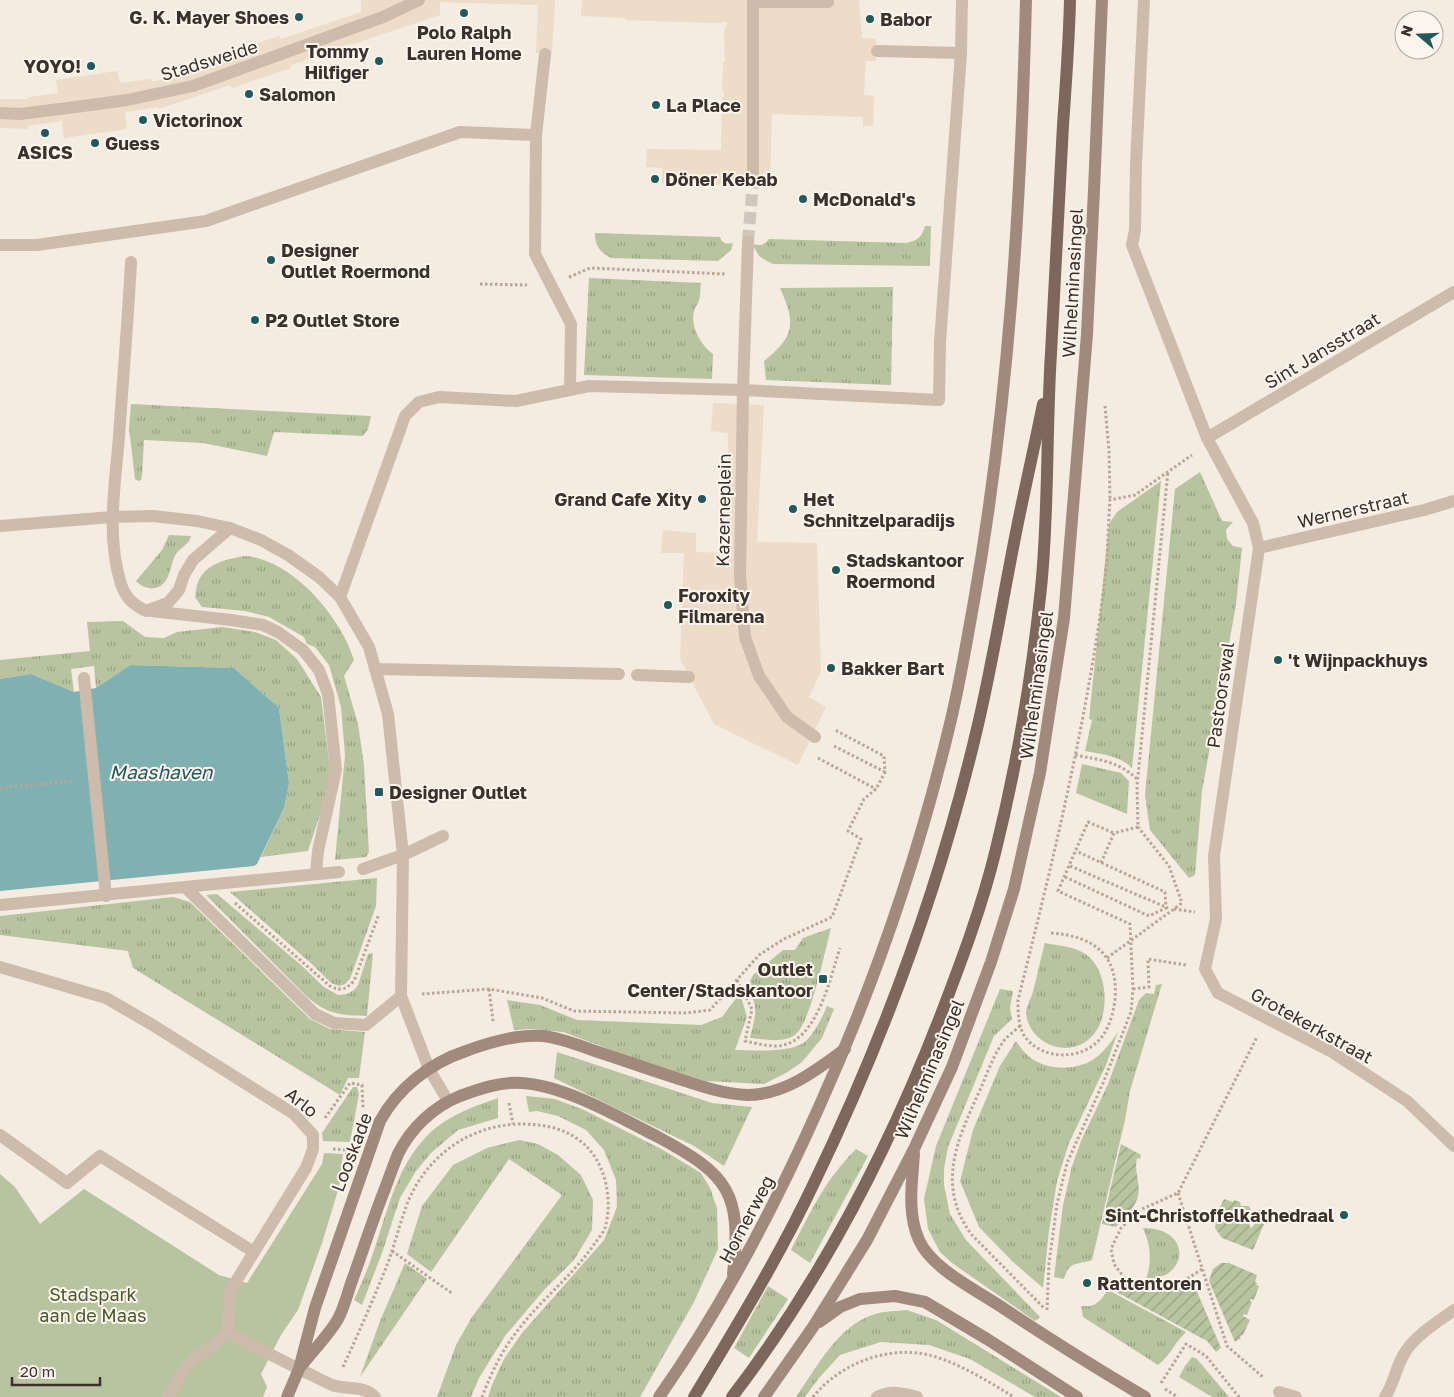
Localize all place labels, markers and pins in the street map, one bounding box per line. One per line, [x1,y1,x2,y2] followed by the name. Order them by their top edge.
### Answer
[129,6,289,28] place label: G. K. Mayer Shoes
[458,7,470,19] marker: Polo Ralph Lauren Home
[880,8,932,30] place label: Babor
[293,11,305,23] marker: G. K. Mayer Shoes
[864,13,876,25] marker: Babor
[406,21,522,64] place label: Polo Ralph Lauren Home
[304,40,369,83] place label: Tommy Hilfiger
[23,55,81,77] place label: YOYO!
[373,55,385,67] marker: Tommy Hilfiger
[85,60,97,72] marker: YOYO!
[259,83,336,105] place label: Salomon
[243,88,255,100] marker: Salomon
[666,94,741,116] place label: La Place
[650,99,662,111] marker: La Place
[153,109,243,131] place label: Victorinox
[137,114,149,126] marker: Victorinox
[39,127,51,139] marker: ASICS
[105,132,160,154] place label: Guess
[89,137,101,149] marker: Guess
[17,141,73,163] place label: ASICS
[665,168,778,190] place label: Döner Kebab
[649,173,661,185] marker: Döner Kebab
[813,188,916,210] place label: McDonald's
[797,193,809,205] marker: McDonald's
[281,239,430,282] place label: Designer Outlet Roermond
[265,254,277,266] marker: Designer Outlet Roermond
[265,309,400,331] place label: P2 Outlet Store
[249,314,261,326] marker: P2 Outlet Store
[554,488,692,510] place label: Grand Cafe Xity
[803,488,955,531] place label: Het Schnitzelparadijs
[696,493,708,505] marker: Grand Cafe Xity
[787,503,799,515] marker: Het Schnitzelparadijs
[846,549,964,592] place label: Stadskantoor Roermond
[830,564,842,576] marker: Stadskantoor Roermond
[678,584,765,627] place label: Foroxity Filmarena
[662,599,674,611] marker: Foroxity Filmarena
[1288,649,1428,671] place label: 't Wijnpackhuys
[1272,654,1284,666] marker: 't Wijnpackhuys
[841,657,945,679] place label: Bakker Bart
[825,662,837,674] marker: Bakker Bart
[389,781,527,803] place label: Designer Outlet
[373,786,385,798] marker: Designer Outlet
[627,958,813,1001] place label: Outlet Center/Stadskantoor
[817,973,829,985] marker: Outlet Center/Stadskantoor
[1105,1204,1334,1226] place label: Sint-Christoffelkathedraal
[1338,1209,1350,1221] marker: Sint-Christoffelkathedraal
[1097,1272,1202,1294] place label: Rattentoren
[1081,1277,1093,1289] marker: Rattentoren

